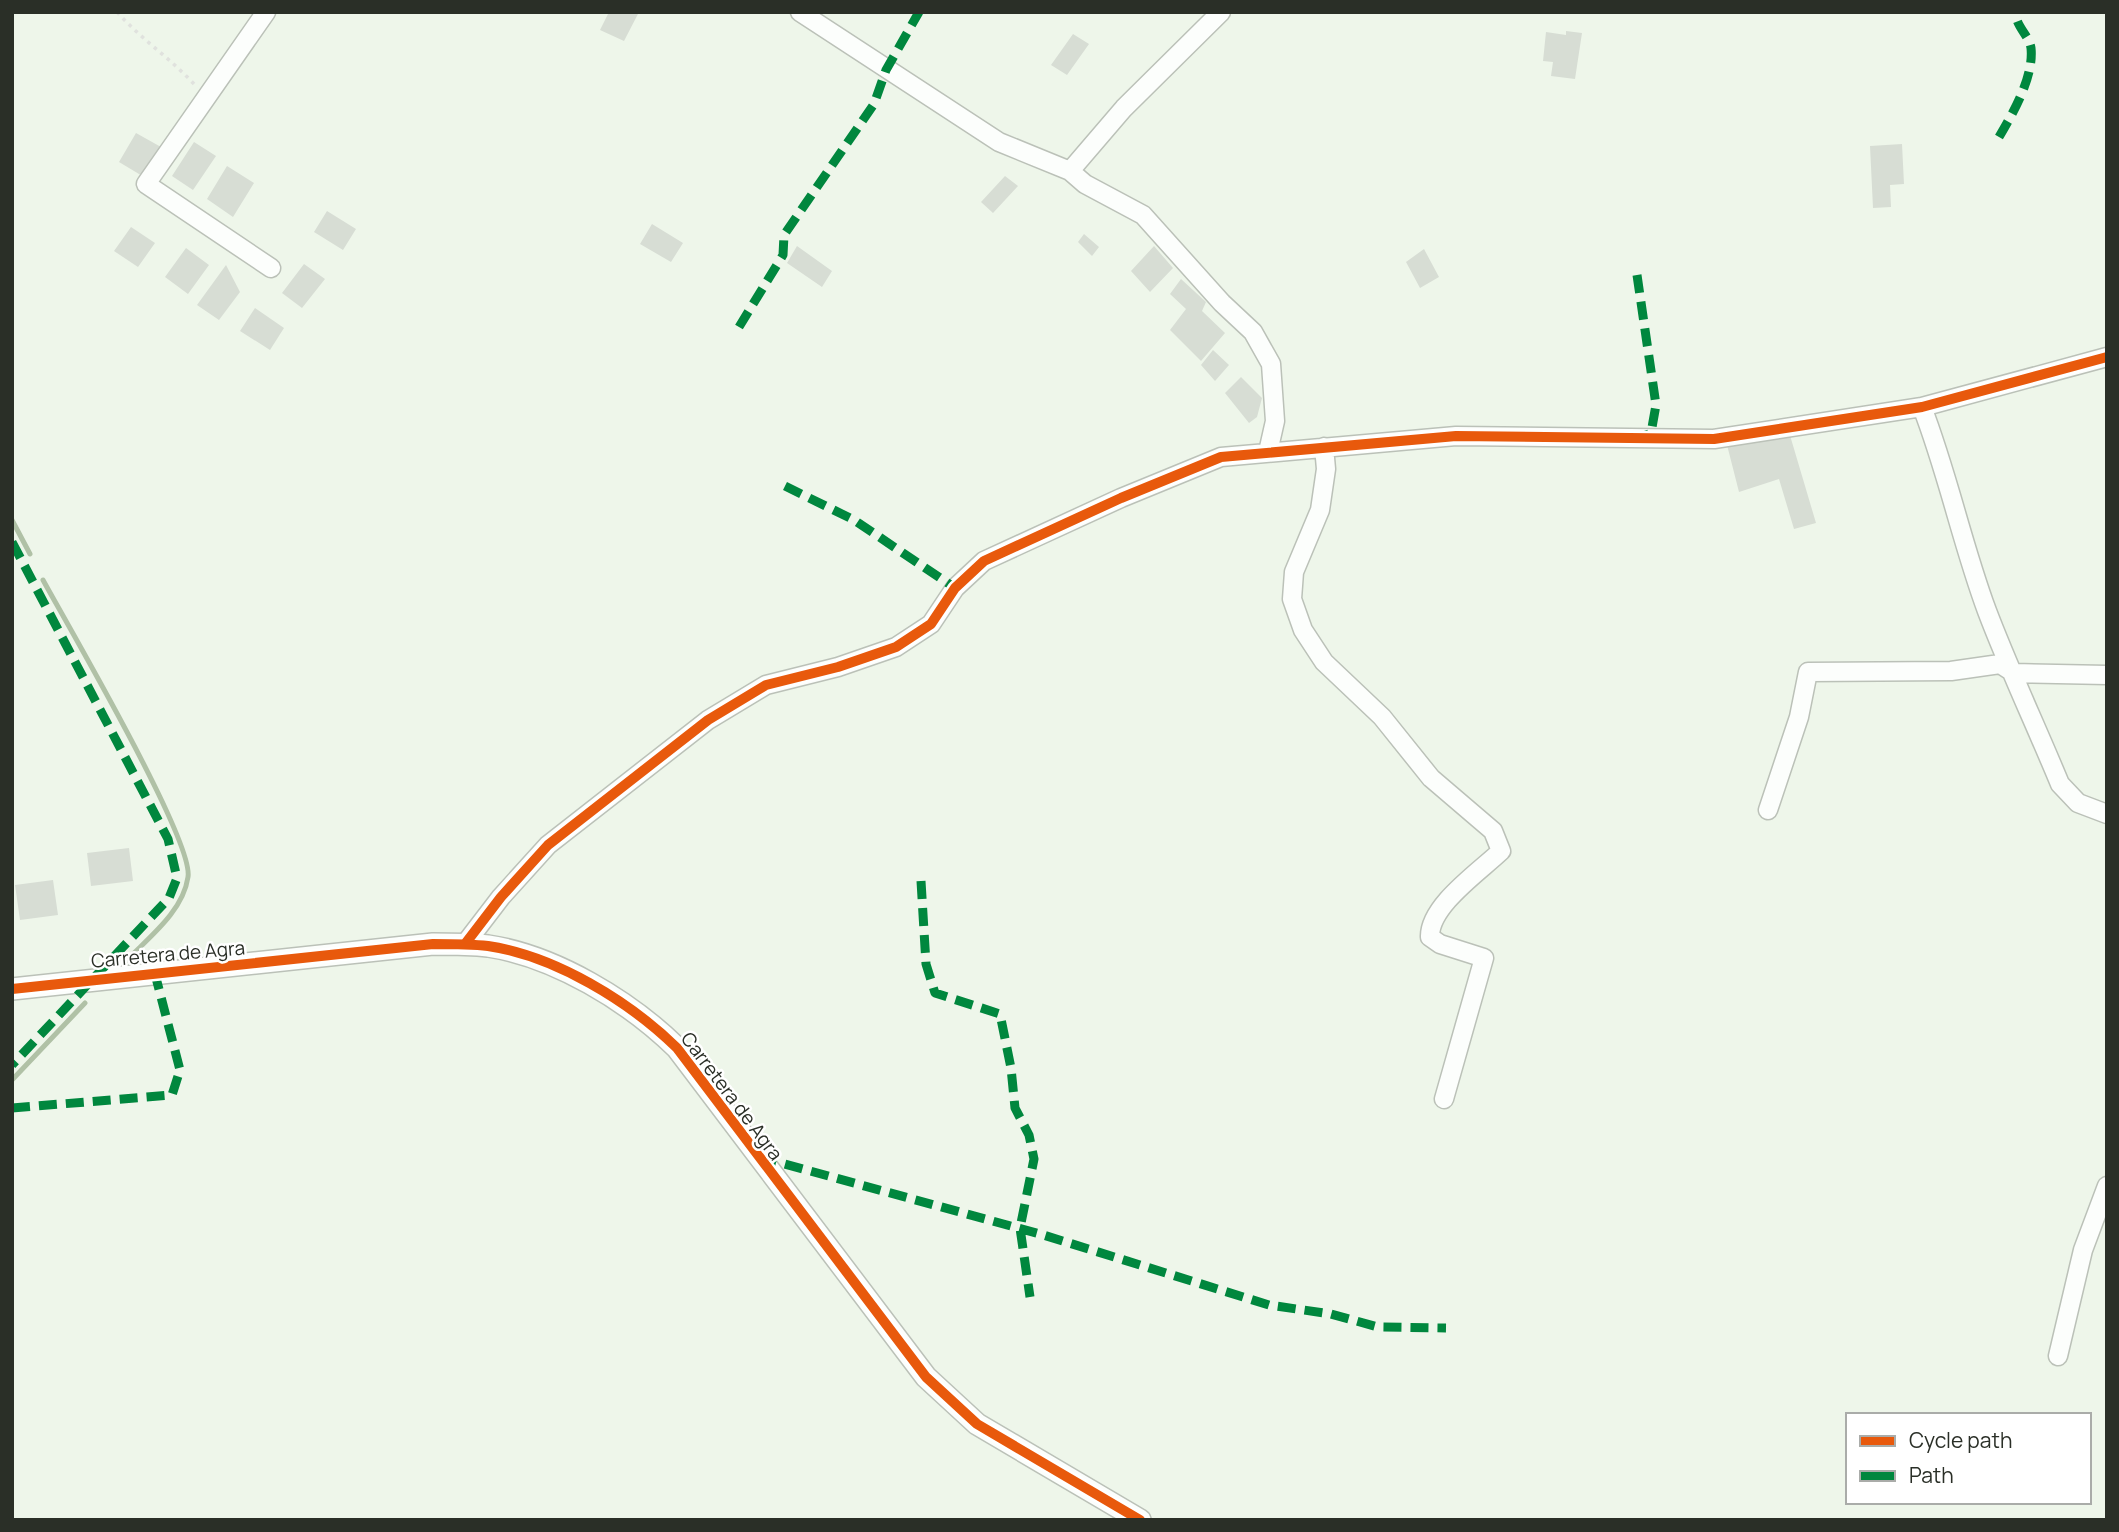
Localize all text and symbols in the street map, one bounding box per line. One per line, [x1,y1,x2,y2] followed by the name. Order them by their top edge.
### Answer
[90,934,246,974] street label: Carretera de Agra
[675,1027,789,1165] street label: Carretera de Agra
[1846,1413,2091,1504] legend
[1909,1426,2012,1454] text: Cycle path
[1909,1461,1954,1489] text: Path

